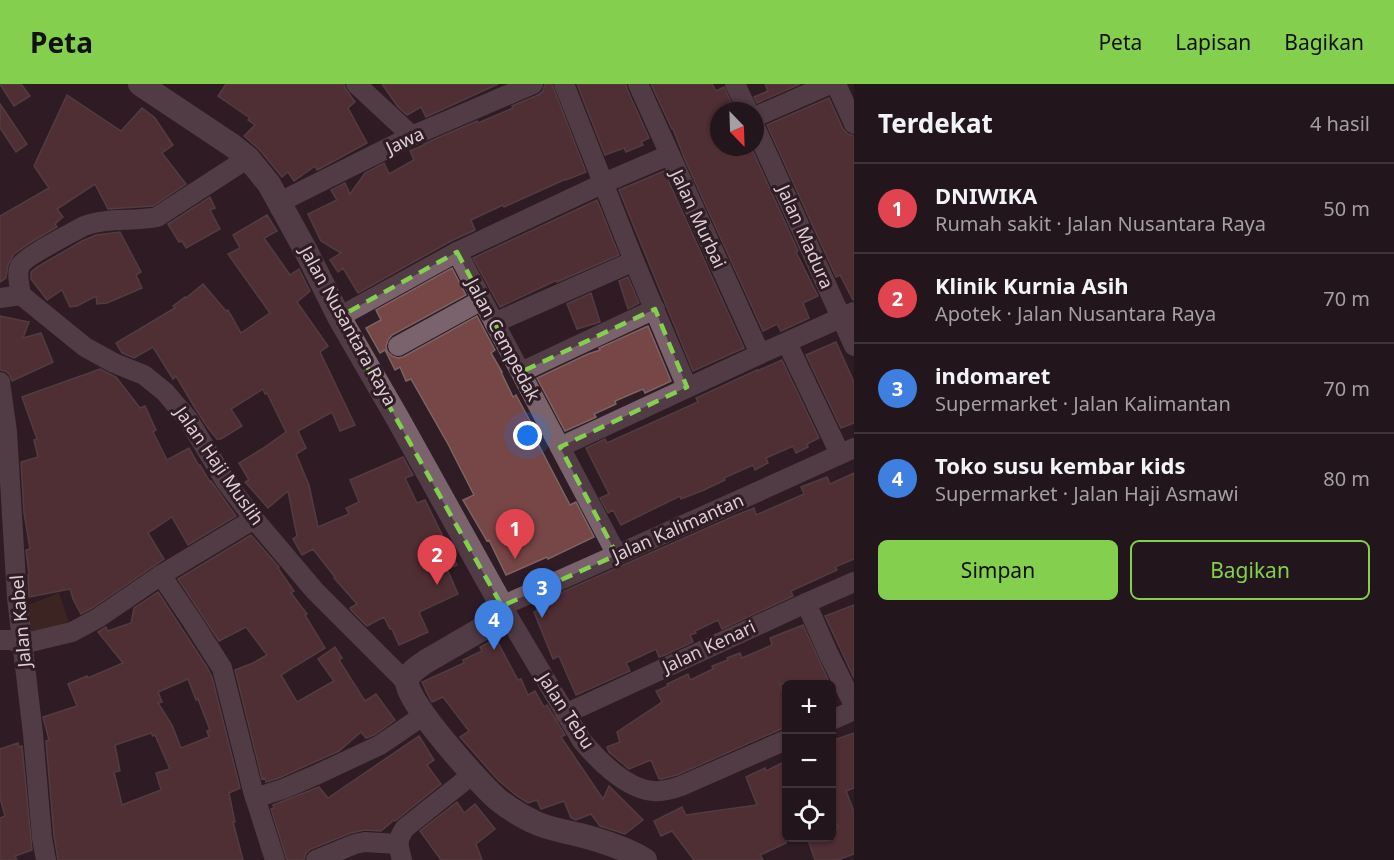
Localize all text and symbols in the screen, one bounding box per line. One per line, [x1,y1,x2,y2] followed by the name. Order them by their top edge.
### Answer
[30,23,93,61] text: Peta
[1098,28,1142,56] text: Peta
[1175,28,1251,56] text: Lapisan
[1284,28,1364,56] text: Bagikan
[710,102,764,156] north arrow
[878,105,993,141] text: Terdekat
[1310,110,1370,137] text: 4 hasil
[380,121,427,160] street label: Jawa
[665,164,732,272] street label: Jalan Murbai
[771,179,840,292] street label: Jalan Madura
[935,180,1037,210] text: DNIWIKA
[892,195,903,222] text: 1
[1323,195,1370,222] text: 50 m
[935,210,1266,237] text: Rumah sakit · Jalan Nusantara Raya
[294,240,403,410] street label: Jalan Nusantara Raya
[935,270,1129,300] text: Klinik Kurnia Asih
[460,272,547,406] street label: Jalan Cempedak
[892,285,903,312] text: 2
[1323,285,1370,312] text: 70 m
[935,300,1216,327] text: Apotek · Jalan Nusantara Raya
[935,360,1050,390] text: indomaret
[892,375,903,402] text: 3
[1323,375,1370,402] text: 70 m
[935,390,1231,417] text: Supermarket · Jalan Kalimantan
[169,400,270,529] street label: Jalan Haji Muslih
[513,421,542,450] your location
[935,450,1185,480] text: Toko susu kembar kids
[892,465,903,492] text: 4
[1323,465,1370,492] text: 80 m
[935,480,1239,507] text: Supermarket · Jalan Haji Asmawi
[606,487,747,568] street label: Jalan Kalimantan
[496,510,534,559] pin: 1
[418,536,456,585] pin: 2
[878,540,1118,600] button: Simpan
[1130,540,1370,600] button: Bagikan
[522,568,562,618] pin: 3
[4,574,36,670] street label: Jalan Kabel
[474,600,514,650] pin: 4
[656,614,759,679] street label: Jalan Kenari
[532,666,601,753] street label: Jalan Tebu
[782,680,836,842] map controls
[782,680,836,734] button: +
[782,734,836,788] button: −
[782,788,836,842] button: locate

